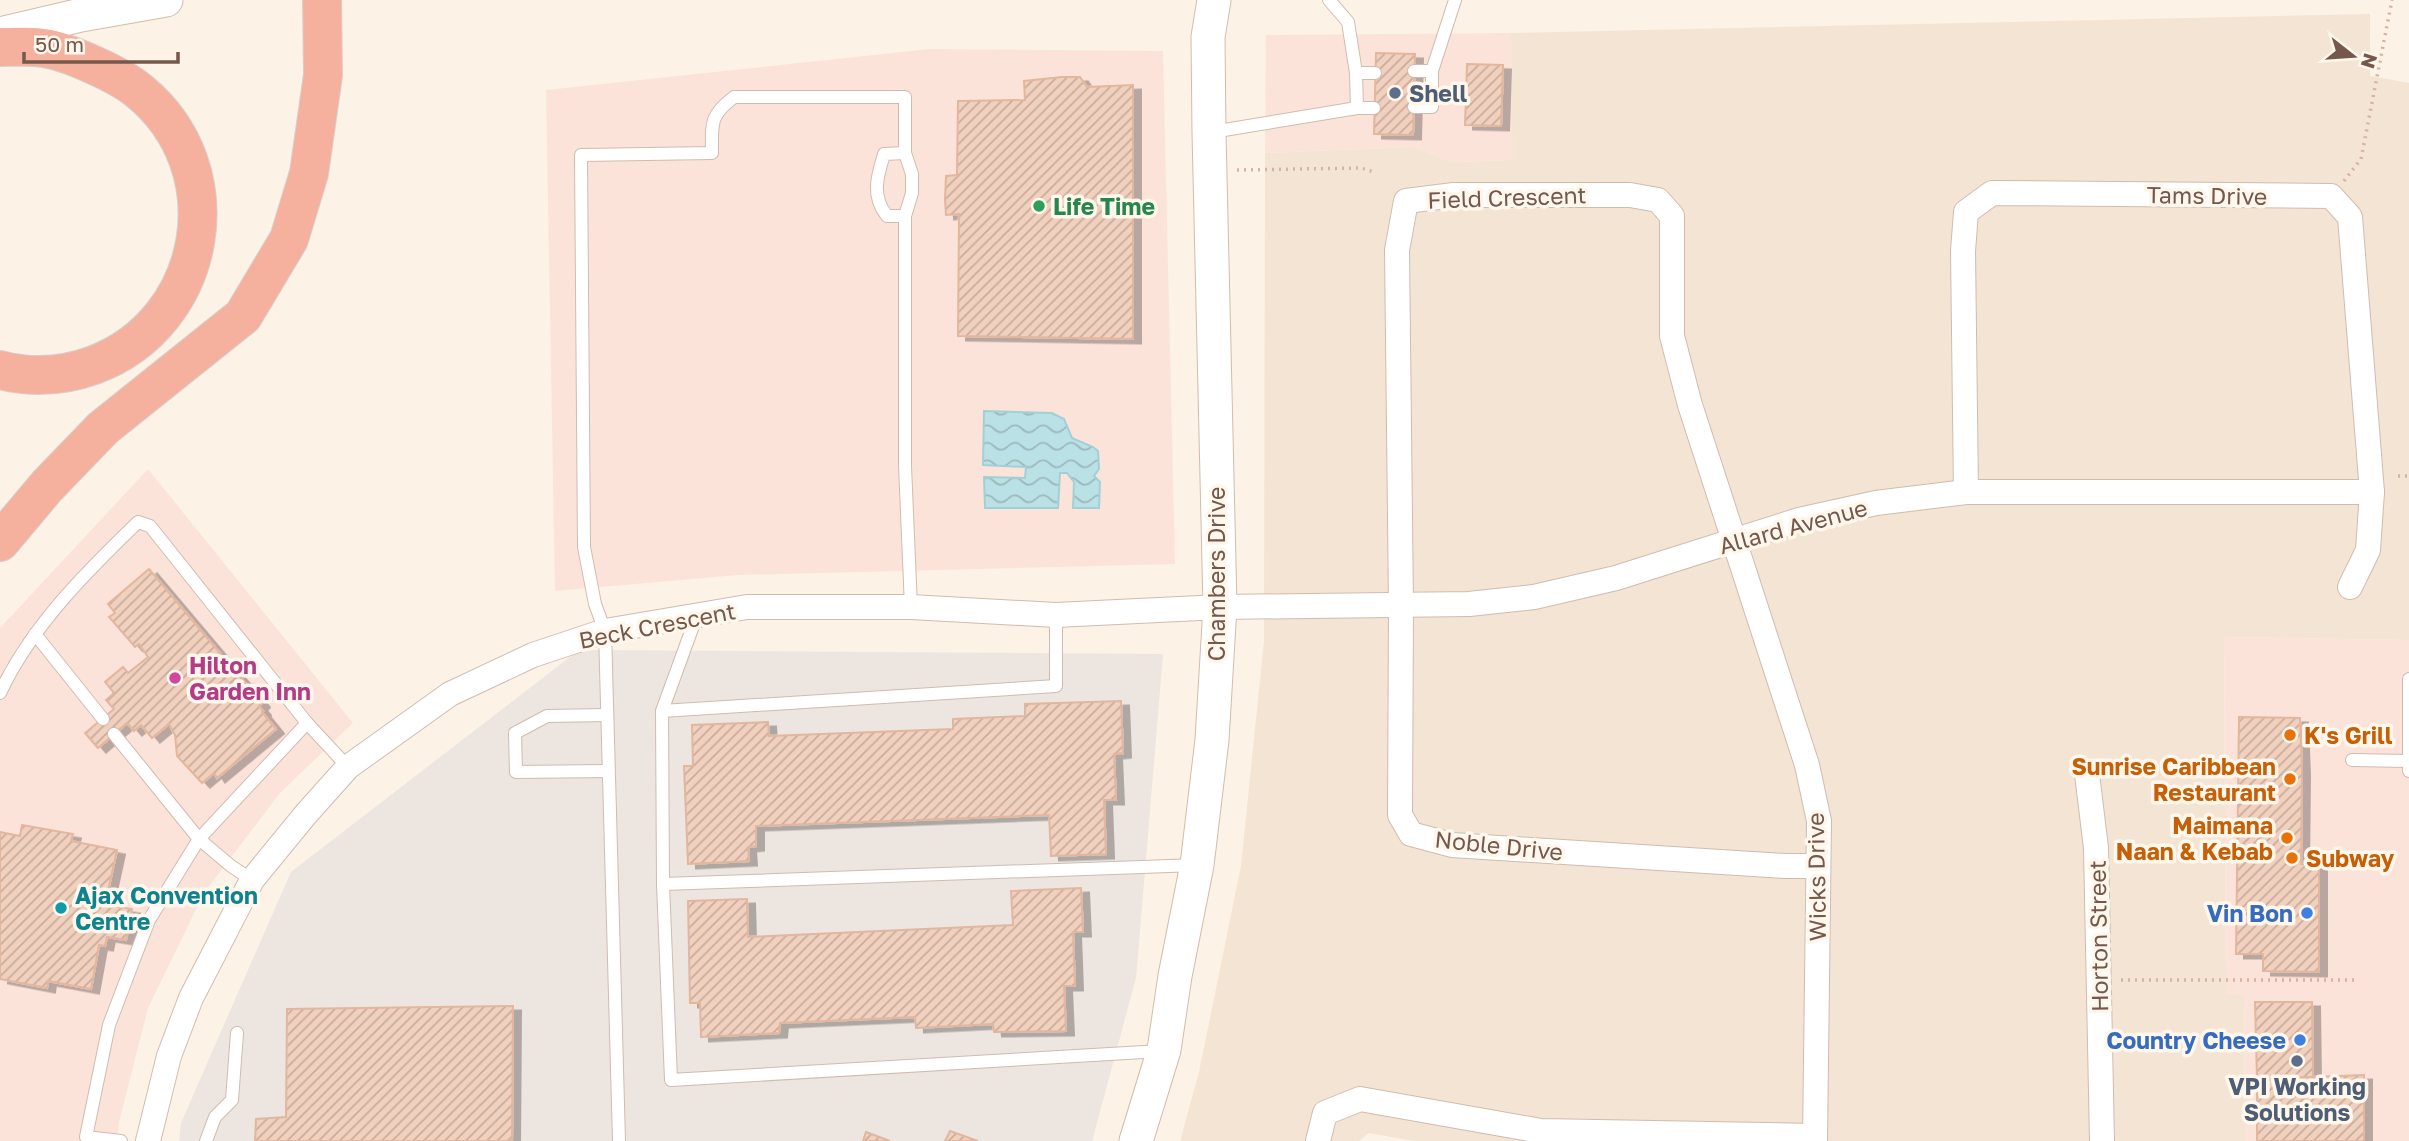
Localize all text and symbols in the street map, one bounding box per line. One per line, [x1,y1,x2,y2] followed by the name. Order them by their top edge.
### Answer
[24,21,178,65] scale bar
[2318,21,2388,91] north arrow
[35,31,84,57] text: 50 m
[2357,51,2383,71] text: N
[1409,79,1468,107] place label: Shell
[1387,85,1403,101] marker: Shell
[1427,180,1587,214] street label: Field Crescent
[2147,180,2267,210] street label: Tams Drive
[1053,192,1155,220] place label: Life Time
[1031,198,1047,214] marker: Life Time
[1202,487,1230,661] street label: Chambers Drive
[1716,493,1870,559] street label: Allard Avenue
[576,596,738,654] street label: Beck Crescent
[189,651,311,705] place label: Hilton Garden Inn
[167,670,183,686] marker: Hilton Garden Inn
[2304,721,2393,749] place label: K's Grill
[2282,727,2298,743] marker: K's Grill
[2071,752,2276,806] place label: Sunrise Caribbean Restaurant
[2282,771,2298,787] marker: Sunrise Caribbean Restaurant
[2116,811,2273,865] place label: Maimana Naan & Kebab
[1801,812,1831,942] street label: Wicks Drive
[1434,824,1564,866] street label: Noble Drive
[2279,830,2295,846] marker: Maimana Naan & Kebab
[2306,844,2395,872] place label: Subway
[2284,850,2300,866] marker: Subway
[2083,860,2113,1012] street label: Horton Street
[75,881,258,935] place label: Ajax Convention Centre
[2207,899,2293,927] place label: Vin Bon
[53,900,69,916] marker: Ajax Convention Centre
[2299,905,2315,921] marker: Vin Bon
[2106,1026,2286,1054] place label: Country Cheese
[2292,1032,2308,1048] marker: Country Cheese
[2289,1053,2305,1069] marker: VPI Working Solutions
[2228,1072,2366,1126] place label: VPI Working Solutions

